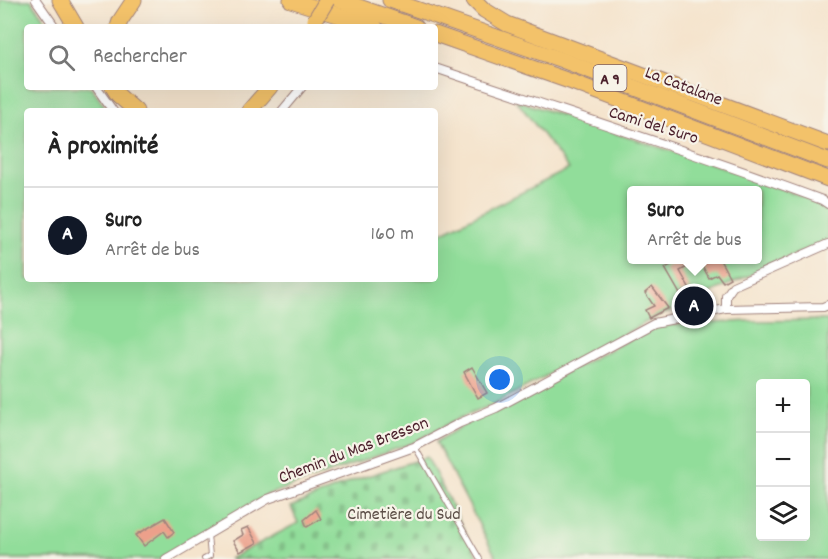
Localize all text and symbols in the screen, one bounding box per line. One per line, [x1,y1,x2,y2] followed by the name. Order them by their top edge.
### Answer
[24,24,438,90] search box
[45,41,78,74] icon: search
[93,42,187,73] text: Rechercher
[641,61,726,114] street label: La Catalane
[594,65,626,91] road number: A 9
[605,101,701,152] street label: Cami del Suro
[48,129,158,166] text: À proximité
[627,186,762,264] popup
[647,196,684,227] text: Suro
[105,206,142,237] text: Suro
[62,221,73,249] text: A
[371,221,414,249] text: 160 m
[647,227,742,255] text: Arrêt de bus
[105,237,200,265] text: Arrêt de bus
[674,284,714,328] pin: A
[485,365,514,394] your location
[756,379,810,541] map controls
[756,379,810,433] button: +
[275,411,432,491] street label: Chemin du Mas Bresson
[756,433,810,487] button: −
[756,487,810,541] button: layers
[347,503,461,528] park label: Cimetière du Sud

